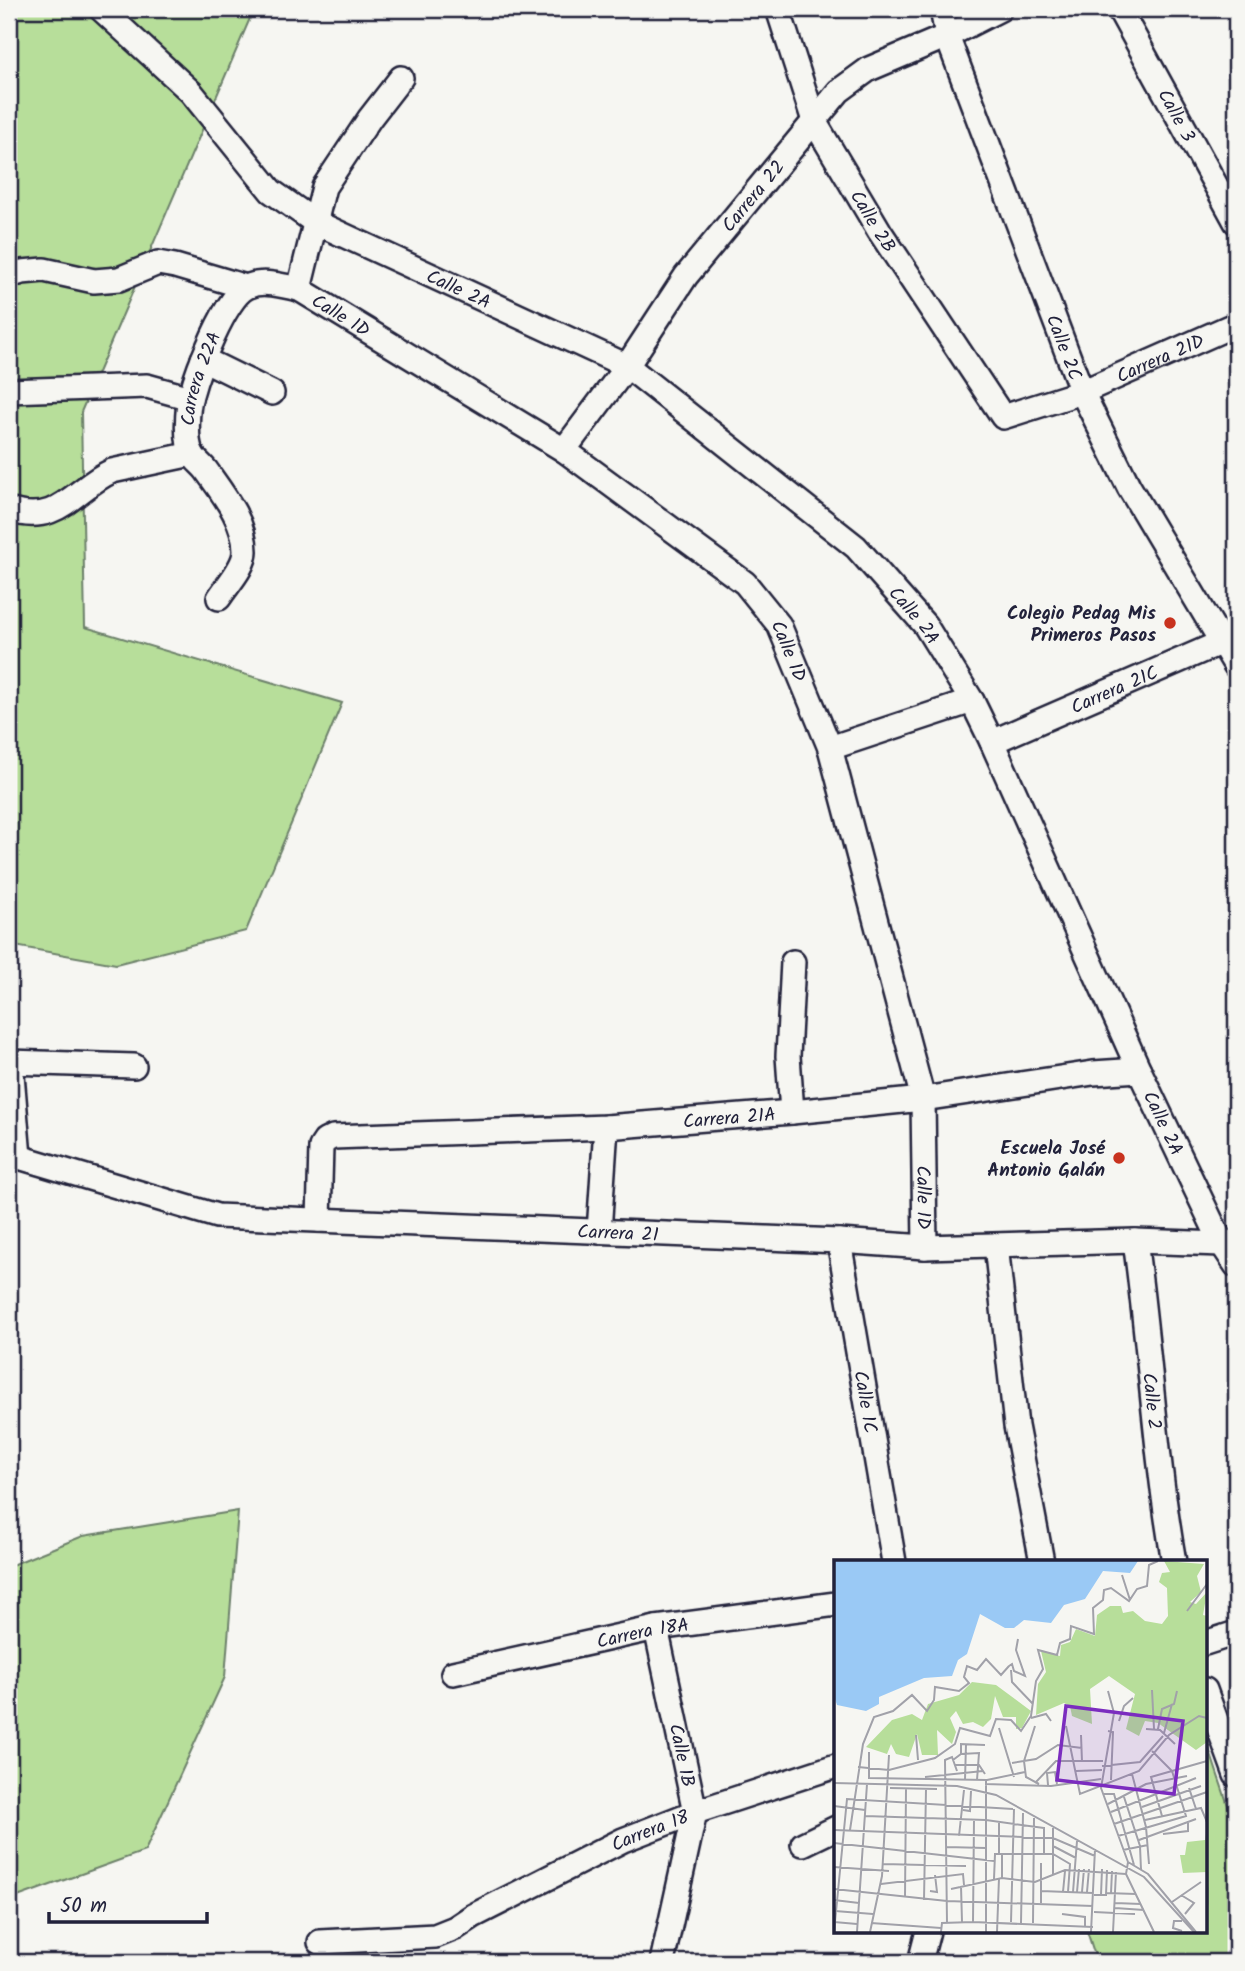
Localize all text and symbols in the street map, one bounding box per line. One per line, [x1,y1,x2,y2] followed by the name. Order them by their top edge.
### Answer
[1149,84,1202,148] street label: Calle 3
[715,154,793,240] street label: Carrera 22
[841,185,903,259] street label: Calle 2B
[421,262,495,318] street label: Calle 2A
[305,287,375,346] street label: Calle 1D
[1037,310,1089,385] street label: Calle 2C
[174,327,230,426] street label: Carrera 22A
[1112,327,1210,392] street label: Carrera 21D
[880,580,947,651] street label: Calle 2A
[1007,599,1156,651] place label: Colegio Pedag Mis Primeros Pasos
[1162,615,1178,631] marker: Colegio Pedag Mis Primeros Pasos
[762,616,814,687] street label: Calle 1D
[1066,659,1163,723] street label: Carrera 21C
[1134,1086,1191,1161] street label: Calle 2A
[682,1100,777,1138] street label: Carrera 21A
[987,1134,1106,1186] place label: Escuela José Antonio Galán
[1111,1150,1127,1166] marker: Escuela José Antonio Galán
[907,1165,938,1230] street label: Calle 1D
[577,1217,659,1251] street label: Carrera 21
[844,1368,885,1436] street label: Calle 1C
[1133,1371,1169,1431] street label: Calle 2
[834,1560,1206,1932] inset map
[594,1611,691,1658] street label: Carrera 18A
[660,1721,702,1790] street label: Calle 1B
[606,1803,694,1861] street label: Carrera 18
[49,1880,206,1924] scale bar
[60,1890,107,1923] text: 50 m

